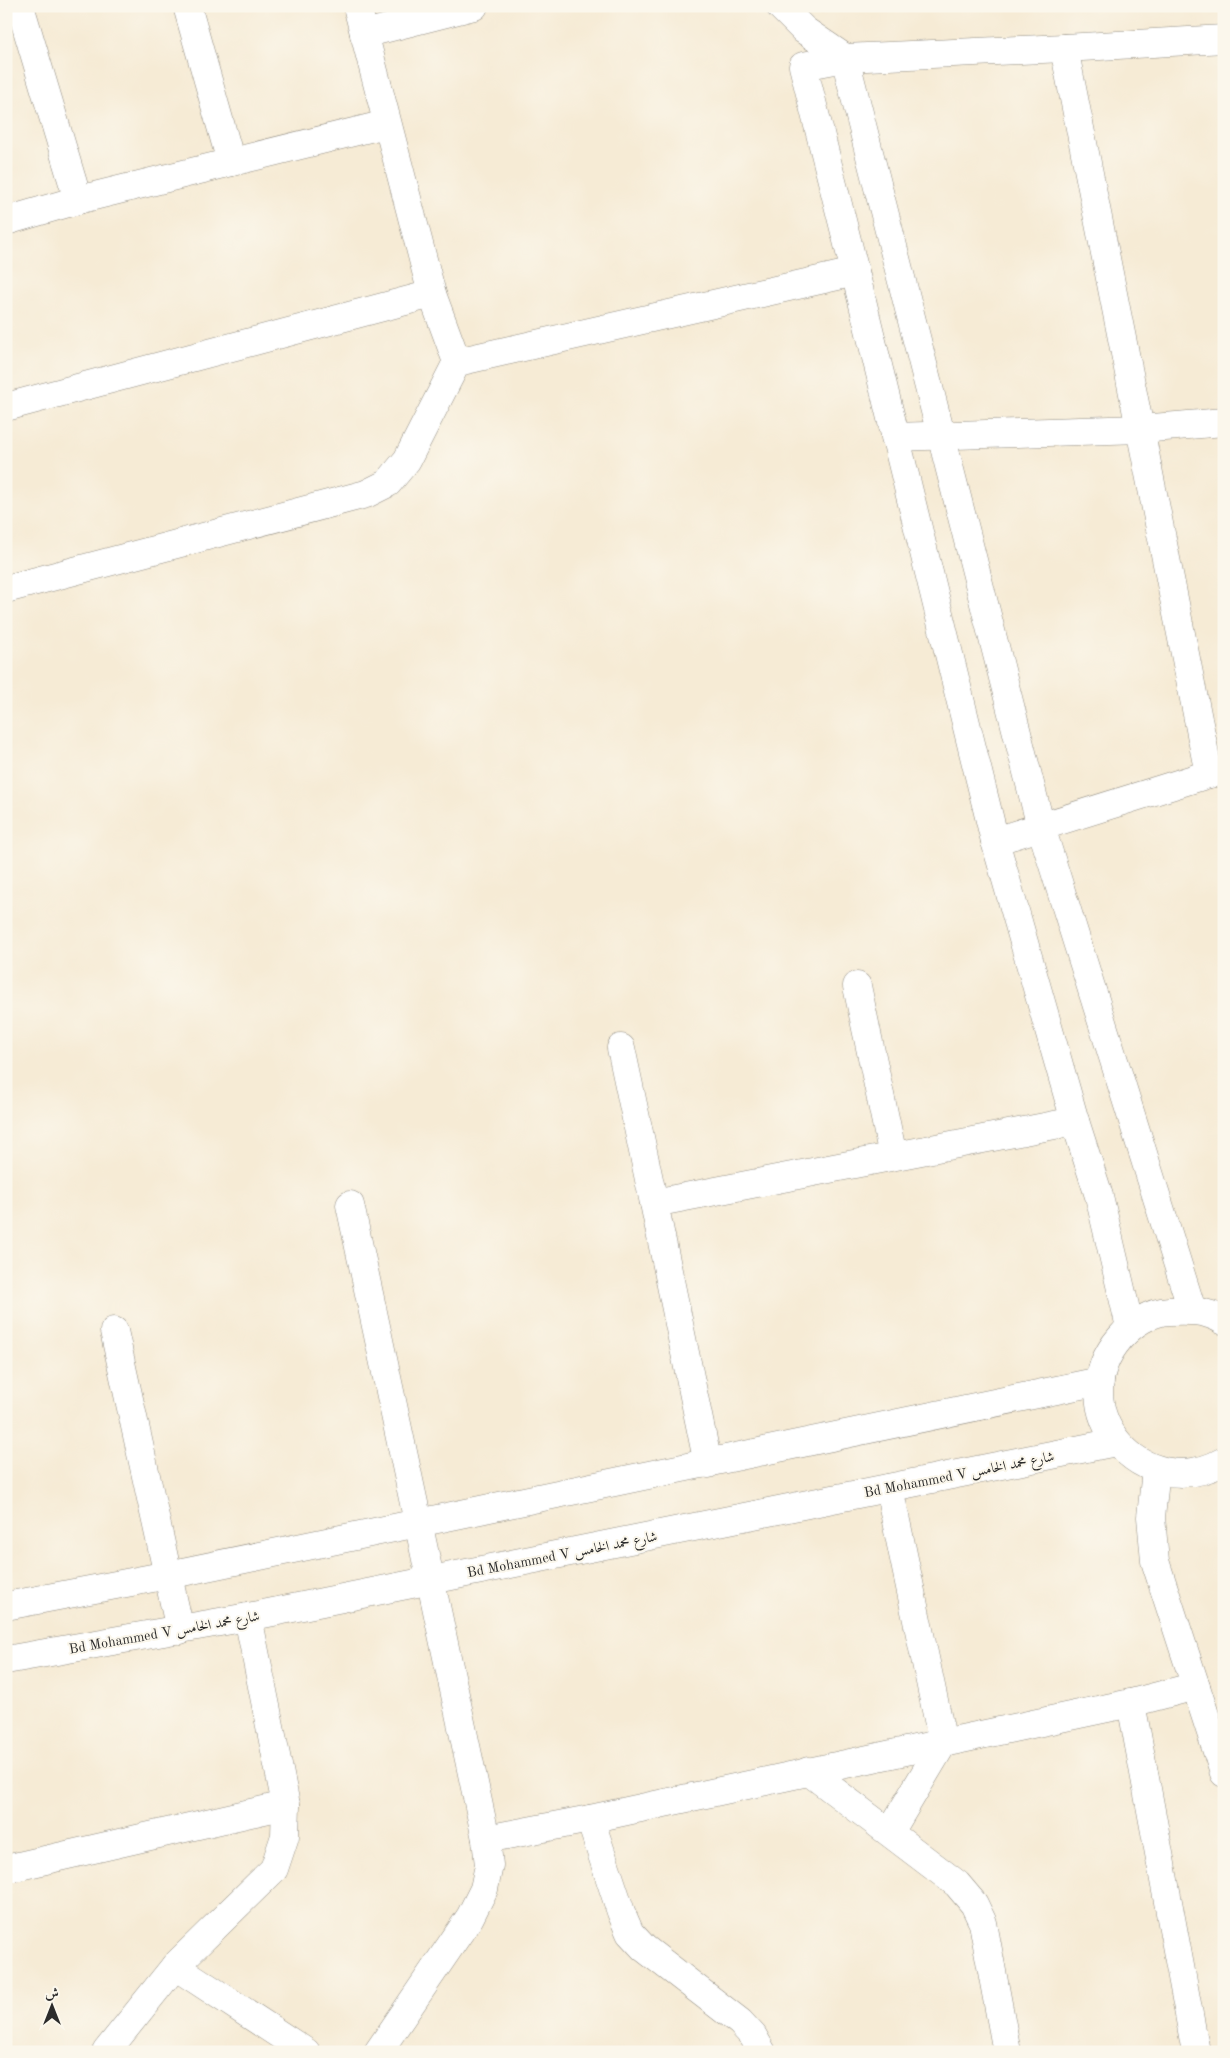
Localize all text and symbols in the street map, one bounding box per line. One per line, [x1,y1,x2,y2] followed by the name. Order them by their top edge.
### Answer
[863,1450,1056,1504] street label: Bd Mohammed V شارع محمد الخامس
[466,1530,659,1584] street label: Bd Mohammed V شارع محمد الخامس
[68,1609,261,1661] street label: Bd Mohammed V شارع محمد الخامس
[28,1980,78,2030] north arrow
[45,1987,59,2001] text: ش

